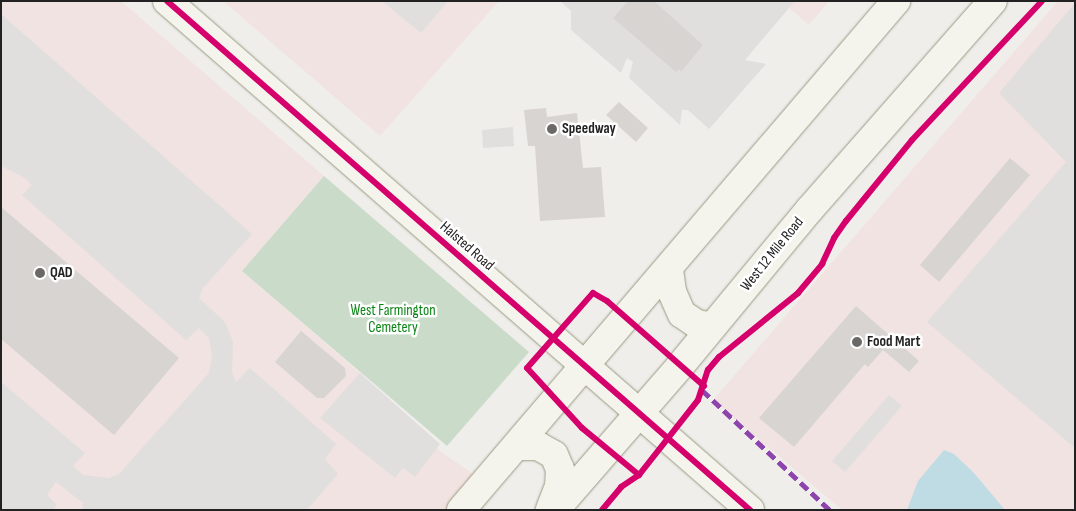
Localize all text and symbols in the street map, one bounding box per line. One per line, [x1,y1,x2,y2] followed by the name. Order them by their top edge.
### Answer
[562,120,616,138] place label: Speedway
[546,123,558,135] marker: Speedway
[737,213,807,295] street label: West 12 Mile Road
[436,218,498,274] street label: Halsted Road
[50,264,73,282] place label: QAD
[34,267,46,279] marker: QAD
[350,301,436,336] park label: West Farmington Cemetery
[867,333,920,351] place label: Food Mart
[851,336,863,348] marker: Food Mart

